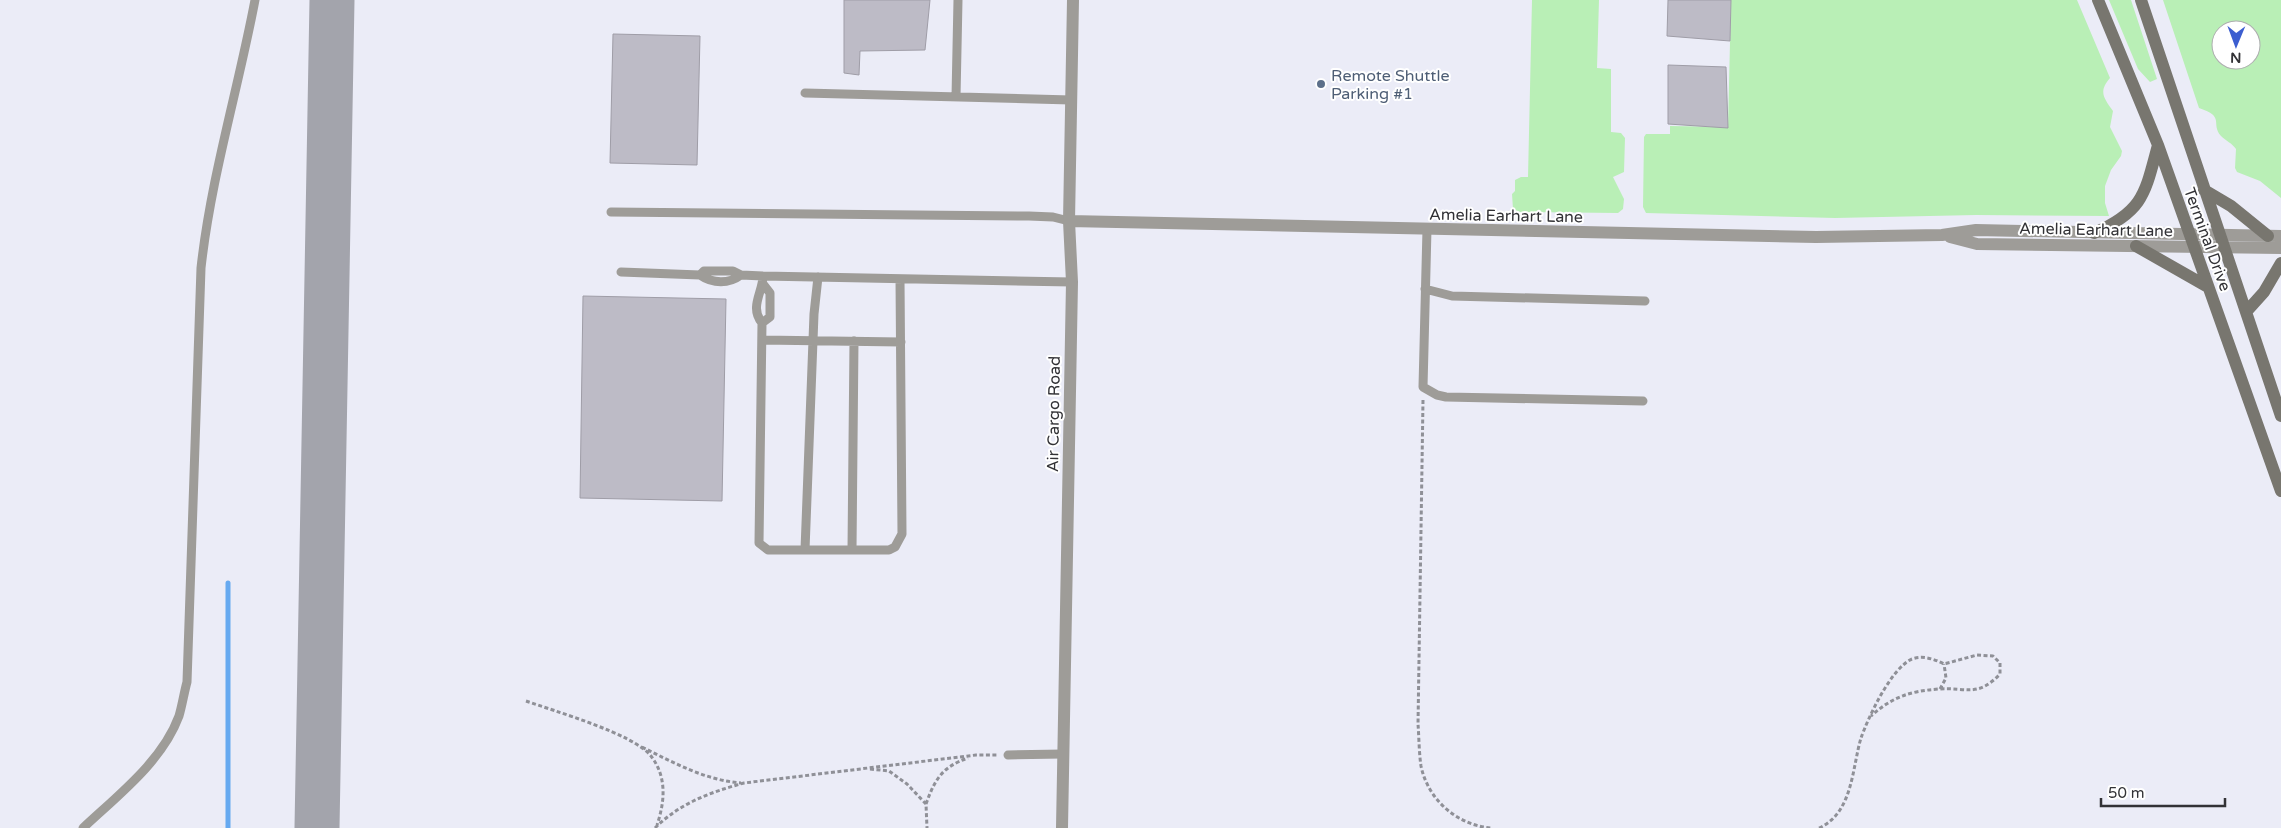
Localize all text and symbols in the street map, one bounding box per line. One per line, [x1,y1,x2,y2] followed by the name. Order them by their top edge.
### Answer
[2211,20,2261,70] north arrow
[2230,49,2242,66] text: N
[1331,66,1449,104] place label: Remote Shuttle Parking #1
[1315,78,1327,90] marker: Remote Shuttle Parking #1
[2179,185,2235,294] street label: Terminal Drive
[1429,205,1583,227] street label: Amelia Earhart Lane
[2019,219,2173,241] street label: Amelia Earhart Lane
[1043,356,1065,472] street label: Air Cargo Road
[2101,776,2225,808] scale bar
[2108,784,2145,802] text: 50 m

